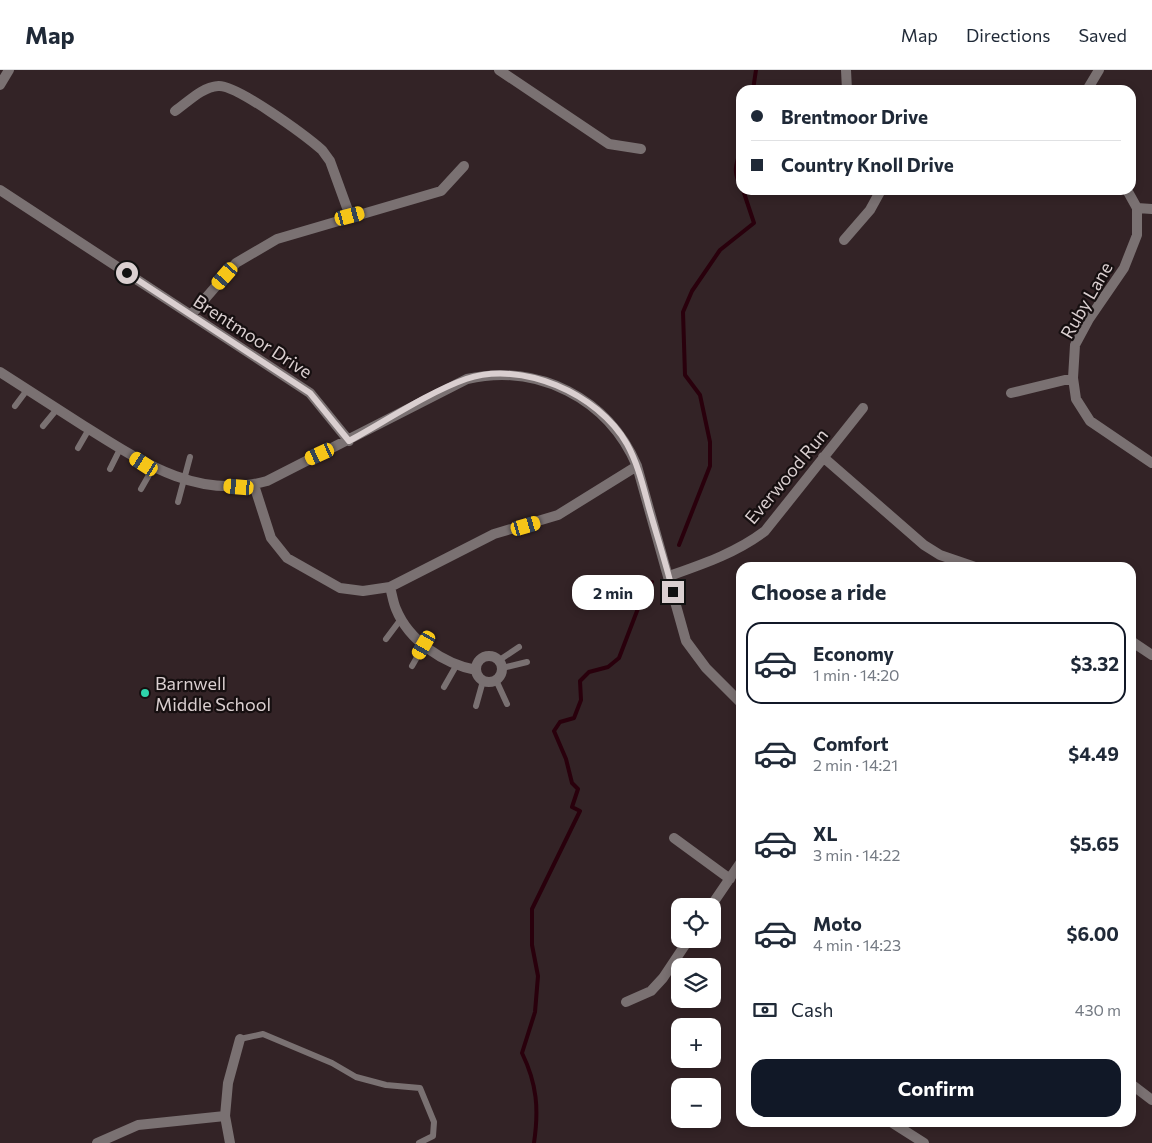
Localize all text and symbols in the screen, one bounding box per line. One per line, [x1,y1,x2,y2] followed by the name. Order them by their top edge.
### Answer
[25,20,75,49] text: Map
[901,24,938,46] text: Map
[966,24,1050,46] text: Directions
[1078,24,1127,46] text: Saved
[781,105,928,128] text: Brentmoor Drive
[781,153,954,176] text: Country Knoll Drive
[333,205,366,227] car
[1055,258,1117,342] street label: Ruby Lane
[209,260,240,292] car
[116,262,138,284] route start
[190,289,316,383] street label: Brentmoor Drive
[740,424,832,528] street label: Everwood Run
[303,441,336,467] car
[127,450,160,478] car
[223,478,254,496] car
[509,515,542,537] car
[573,574,656,610] callout: 2 min
[751,578,886,605] text: Choose a ride
[662,581,684,603] route end
[593,583,633,602] text: 2 min
[410,628,437,662] car
[753,641,798,686] icon: car
[813,642,894,665] text: Economy
[1070,652,1119,675] text: $3.32
[813,665,900,684] text: 1 min · 14:20
[155,672,271,715] place label: Barnwell Middle School
[139,687,151,699] marker: Barnwell Middle School
[753,731,798,776] icon: car
[813,732,889,755] text: Comfort
[1068,742,1119,765] text: $4.49
[813,755,898,774] text: 2 min · 14:21
[753,821,798,866] icon: car
[813,822,838,845] text: XL
[1070,832,1119,855] text: $5.65
[813,845,900,864] text: 3 min · 14:22
[671,898,721,1128] map controls
[671,898,721,948] button: locate
[753,911,798,956] icon: car
[813,912,862,935] text: Moto
[1067,922,1119,945] text: $6.00
[813,935,901,954] text: 4 min · 14:23
[671,958,721,1008] button: layers
[751,996,779,1024] icon: cash
[791,998,833,1021] text: Cash
[1075,1000,1121,1019] text: 430 m
[671,1018,721,1068] button: +
[751,1059,1121,1117] button: Confirm
[671,1078,721,1128] button: −

